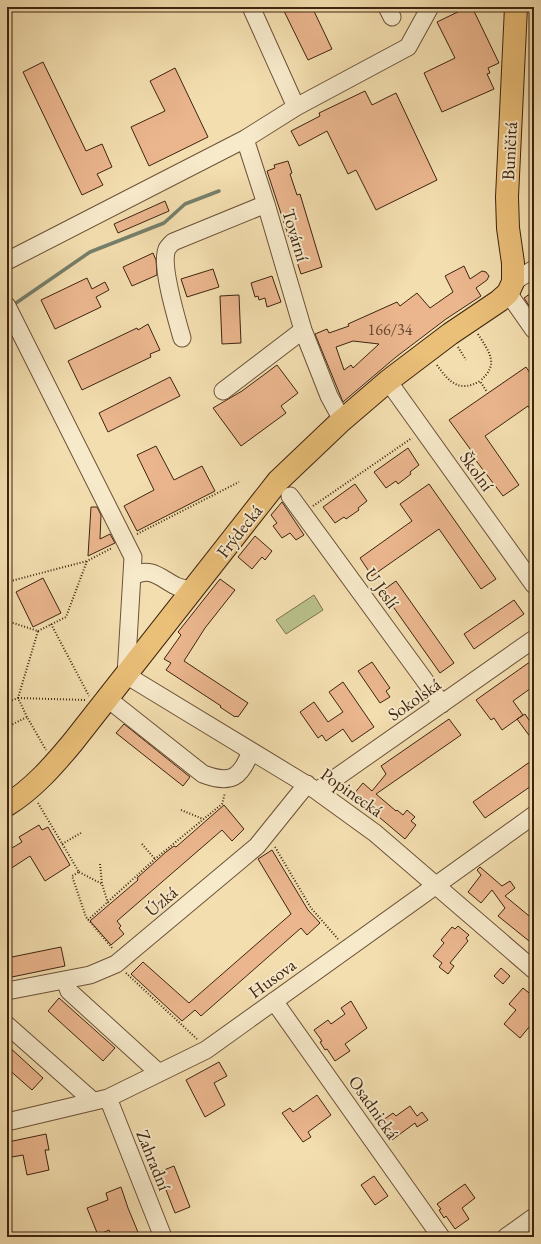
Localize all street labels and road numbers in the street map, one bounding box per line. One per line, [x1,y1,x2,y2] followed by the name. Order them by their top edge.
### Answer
[496,120,522,181] street label: Buničitá
[277,206,315,265] street label: Tovární
[455,447,499,496] street label: Školní
[211,499,268,562] street label: Frýdecká
[360,563,405,613] street label: U Jeslí
[383,672,446,726] street label: Sokolská
[316,762,388,822] street label: Popinecká
[140,880,183,921] street label: Úzká
[244,953,301,1003] street label: Husova
[344,1071,405,1144] street label: Osadnická
[131,1126,177,1194] street label: Zahradní

